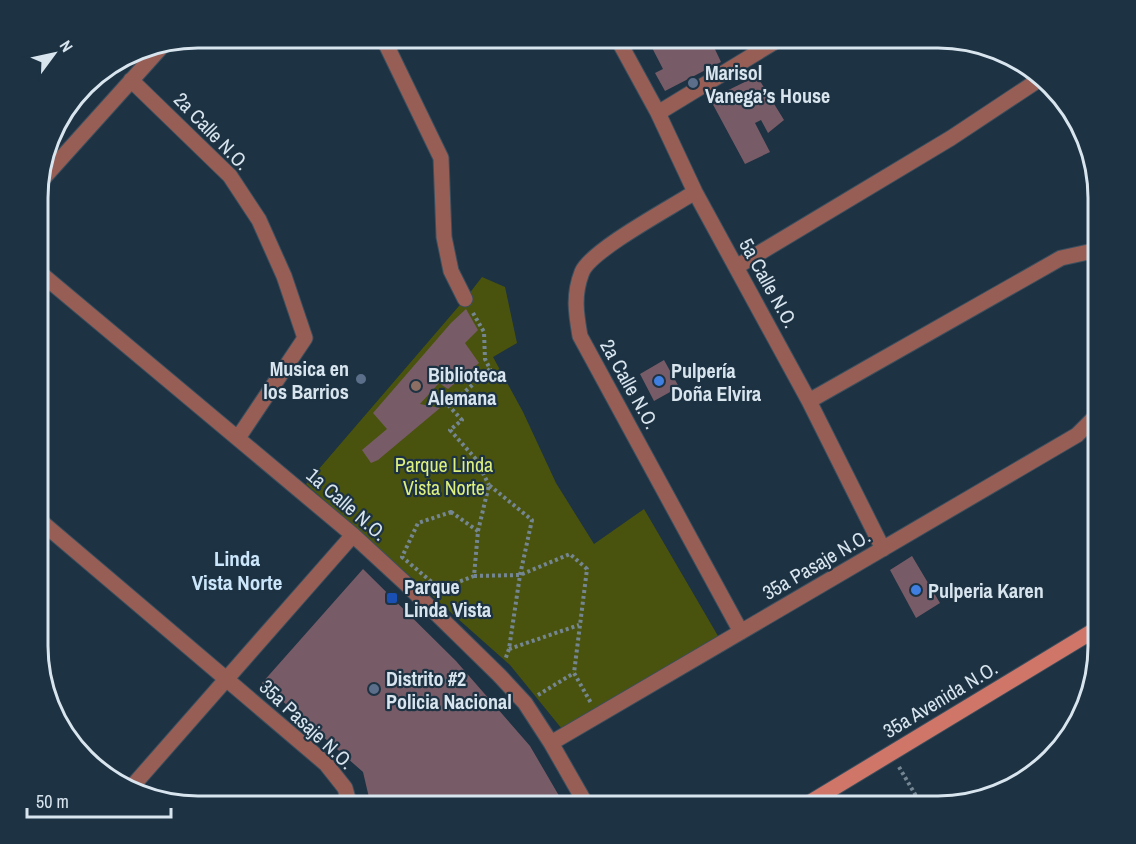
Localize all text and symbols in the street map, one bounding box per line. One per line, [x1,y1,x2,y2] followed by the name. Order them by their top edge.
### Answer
[24,24,84,84] north arrow
[55,36,78,56] text: N
[705,59,830,109] place label: Marisol Vanega’s House
[686,76,700,90] marker: Marisol Vanega’s House
[168,86,256,176] street label: 2a Calle N.O.
[733,233,805,333] street label: 5a Calle N.O.
[594,334,666,434] street label: 2a Calle N.O.
[263,355,349,405] place label: Musica en los Barrios
[671,357,761,407] place label: Pulpería Doña Elvira
[428,361,506,411] place label: Biblioteca Alemana
[354,372,368,386] marker: Musica en los Barrios
[652,374,666,388] marker: Pulpería Doña Elvira
[409,379,423,393] marker: Biblioteca Alemana
[395,451,493,501] park label: Parque Linda Vista Norte
[301,462,393,546] street label: 1a Calle N.O.
[757,522,875,606] street label: 35a Pasaje N.O.
[192,544,282,597] district label: Linda Vista Norte
[404,573,491,623] place label: Parque Linda Vista
[928,577,1044,604] place label: Pulperia Karen
[909,583,923,597] marker: Pulperia Karen
[385,591,399,605] marker: Parque Linda Vista
[878,654,1002,744] street label: 35a Avenida N.O.
[386,665,512,715] place label: Distrito #2 Policia Nacional
[254,673,360,775] street label: 35a Pasaje N.O.
[367,682,381,696] marker: Distrito #2 Policia Nacional
[27,781,171,819] scale bar
[36,789,69,814] text: 50 m

